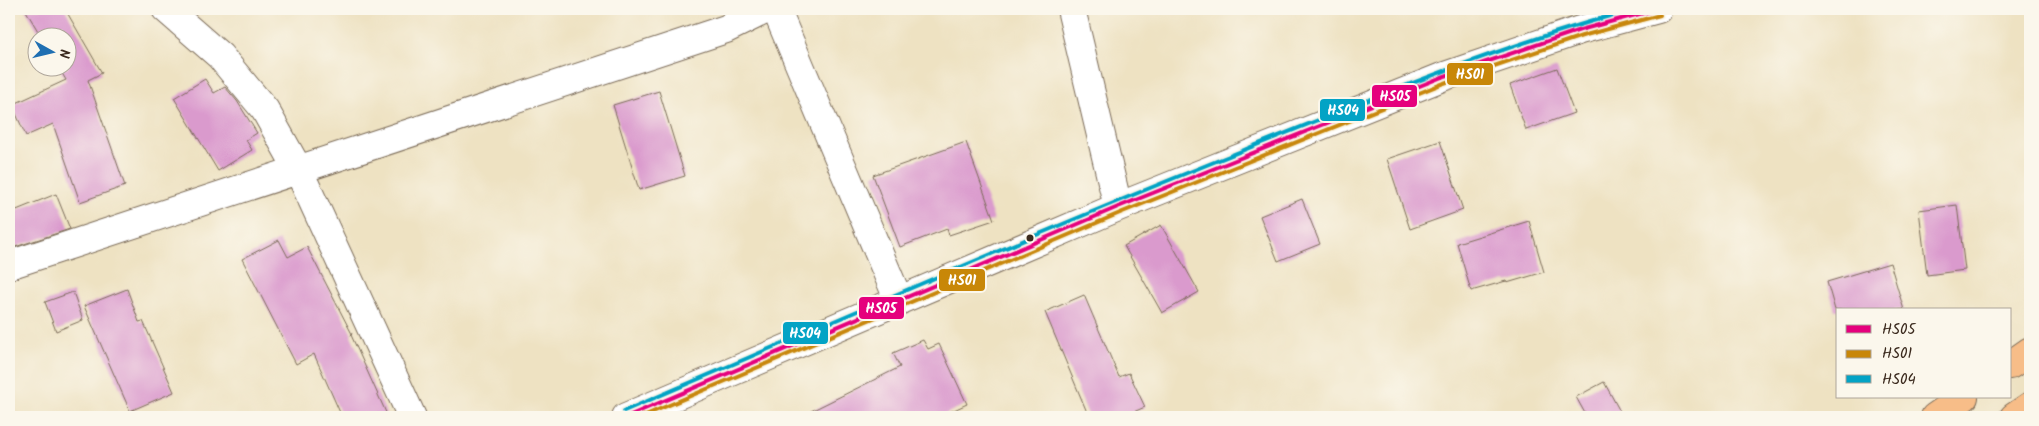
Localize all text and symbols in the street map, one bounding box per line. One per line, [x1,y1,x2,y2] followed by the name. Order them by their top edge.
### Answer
[28,28,78,78] north arrow
[52,48,75,60] text: N
[1446,62,1494,86] line badge: HS01
[1456,64,1485,86] text: HS01
[1371,84,1418,108] line badge: HS05
[1379,86,1412,108] text: HS05
[1319,98,1366,122] line badge: HS04
[1327,100,1359,122] text: HS04
[1025,233,1035,243] unlabelled marker
[938,268,986,292] line badge: HS01
[948,270,977,292] text: HS01
[858,296,905,320] line badge: HS05
[865,298,898,320] text: HS05
[1836,308,2012,398] legend
[1882,318,1917,342] text: HS05
[782,321,829,345] line badge: HS04
[789,323,821,345] text: HS04
[1882,342,1913,366] text: HS01
[1882,368,1916,392] text: HS04

